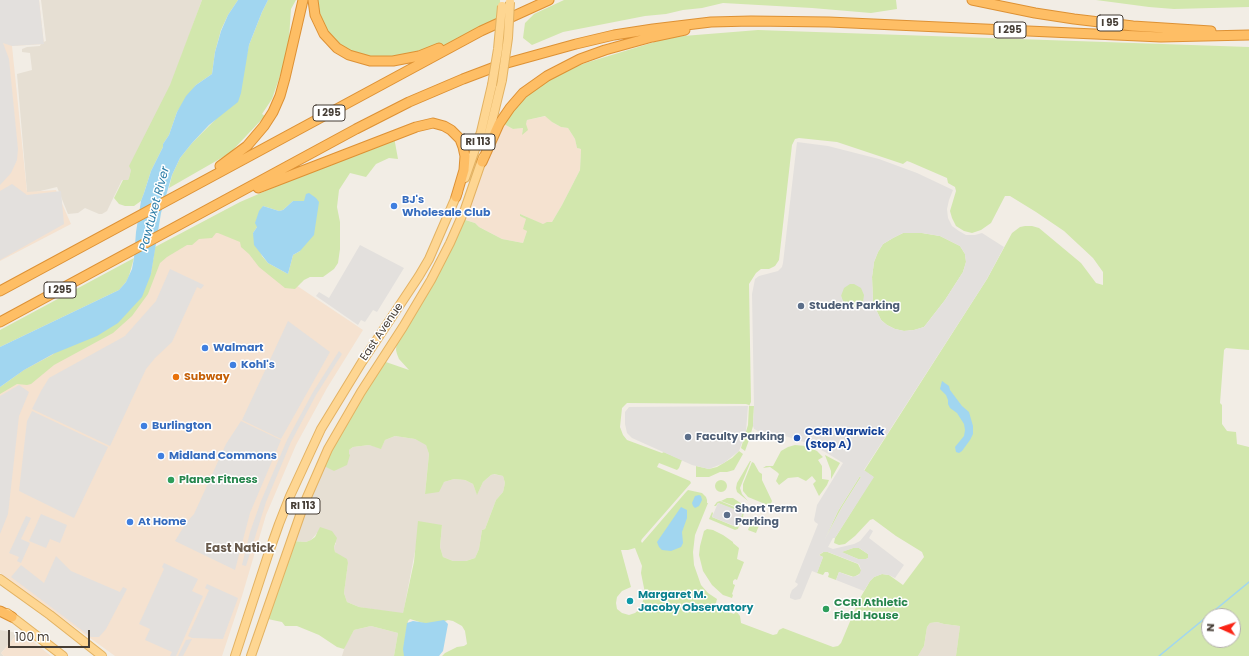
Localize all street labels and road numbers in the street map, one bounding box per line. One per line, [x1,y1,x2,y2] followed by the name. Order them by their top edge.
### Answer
[1097,15,1123,31] road number: I 95
[994,22,1026,38] road number: I 295
[313,105,345,121] road number: I 295
[461,134,495,150] road number: RI 113
[44,282,76,298] road number: I 295
[358,301,406,363] street label: East Avenue
[286,498,320,514] road number: RI 113

